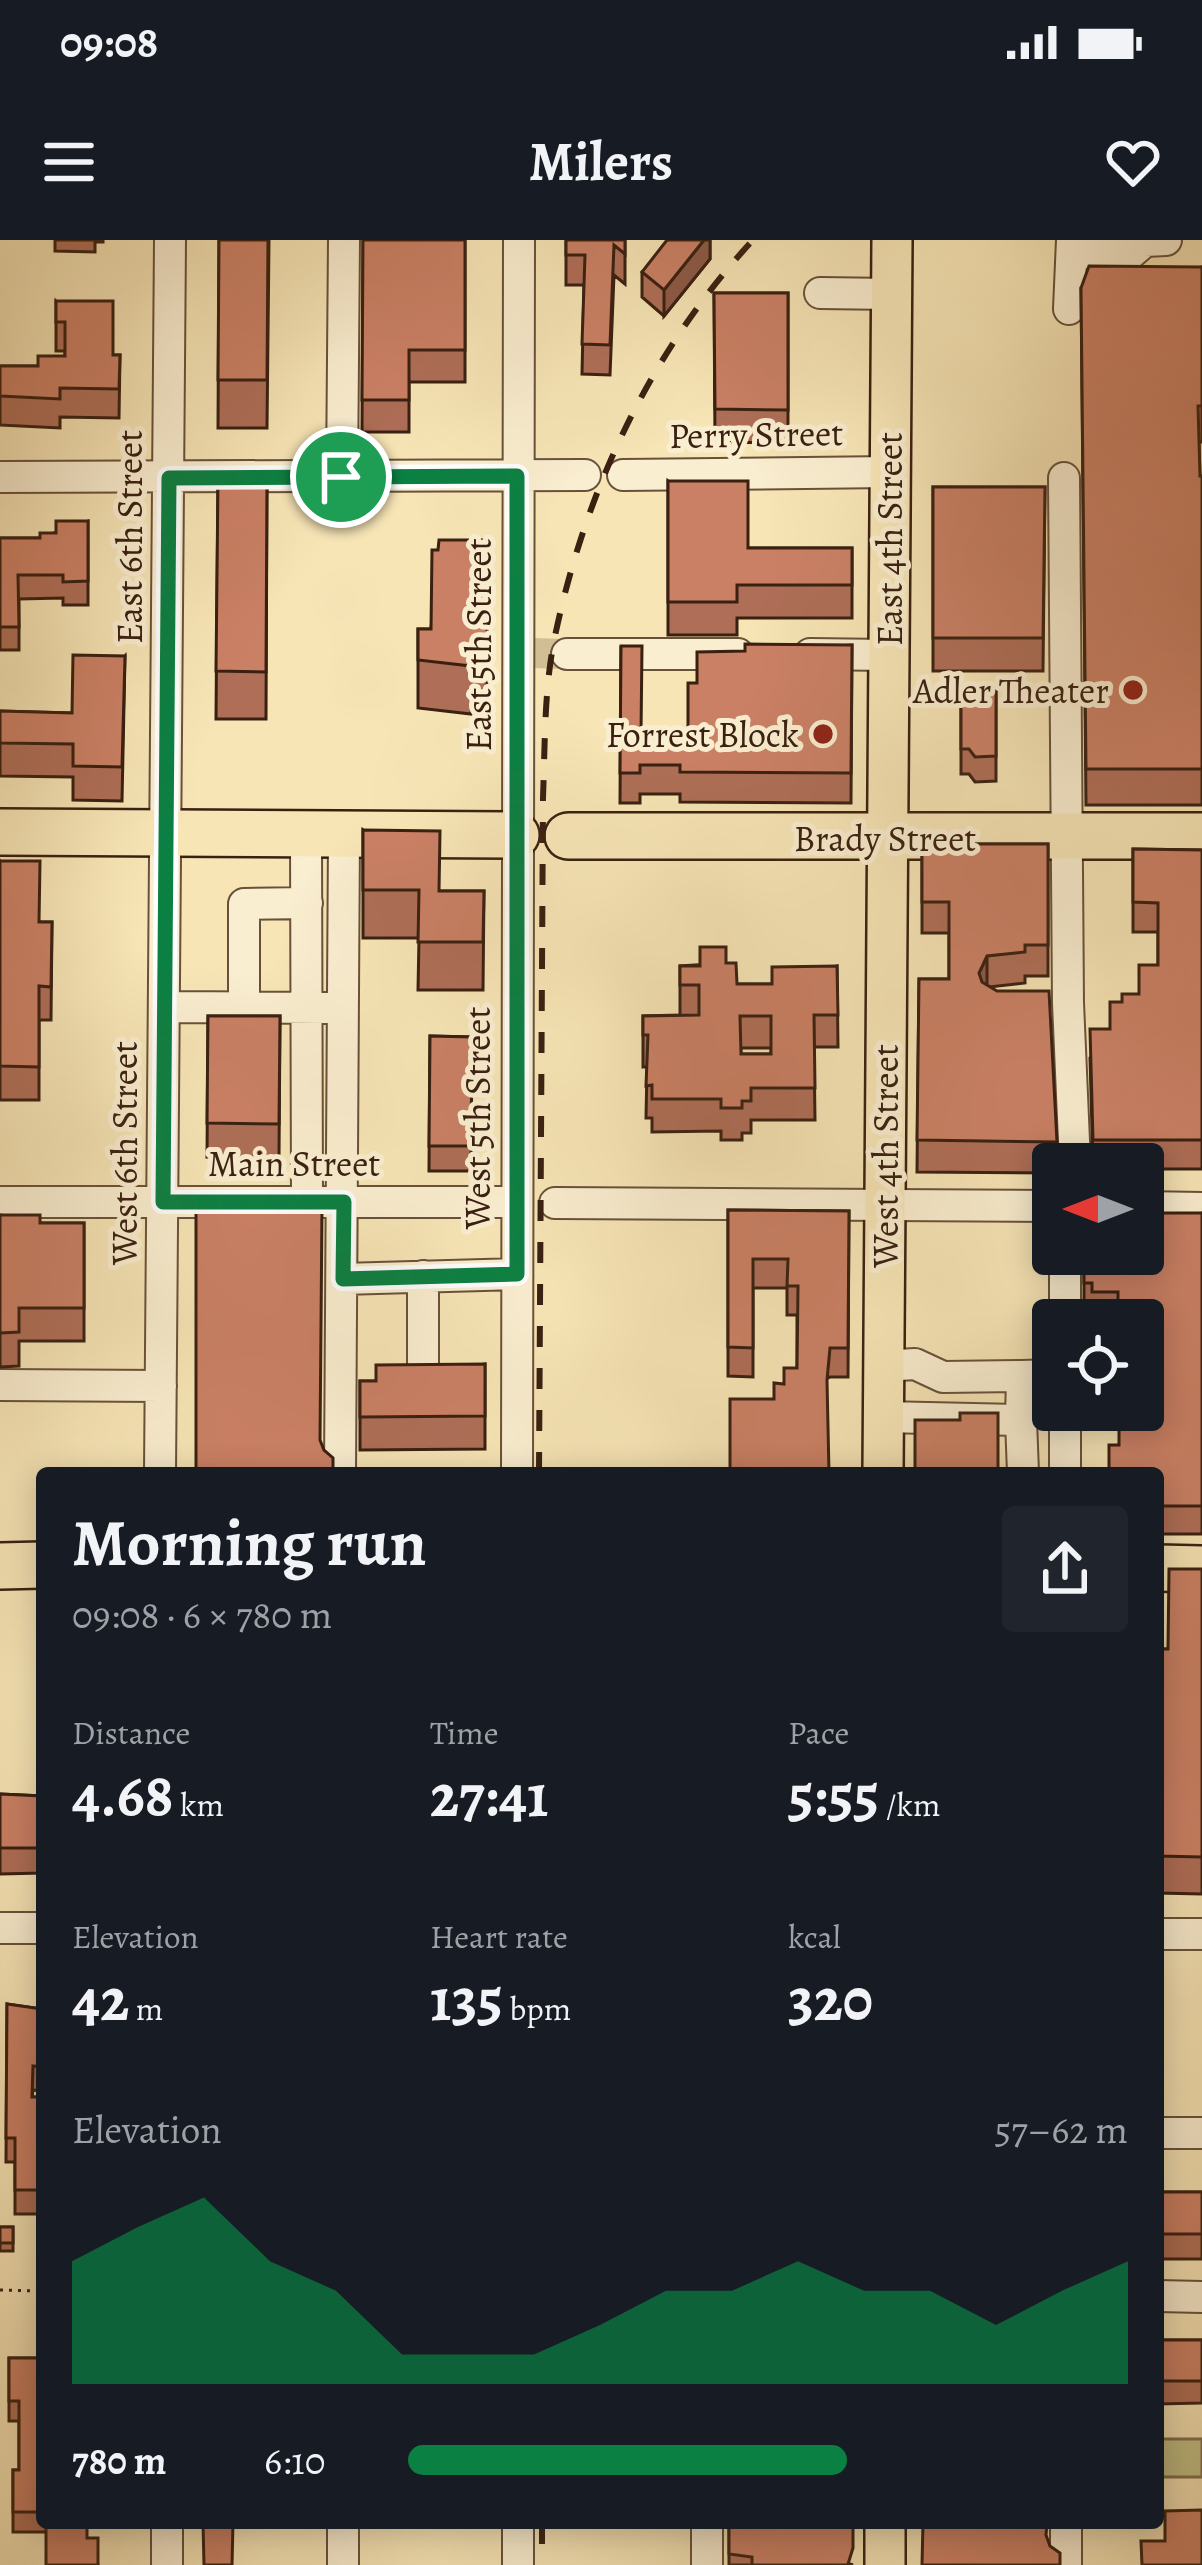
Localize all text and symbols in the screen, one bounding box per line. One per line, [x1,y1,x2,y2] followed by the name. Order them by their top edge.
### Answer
[60,11,158,73] text: 09:08
[529,125,673,199] text: Milers
[36,129,102,195] icon: menu
[1100,129,1166,195] icon: heart
[668,408,844,460] street label: Perry Street
[290,426,392,528] pin
[105,430,154,644] street label: East 6th Street
[865,432,914,646] street label: East 4th Street
[308,444,374,510] icon: arrive
[454,538,503,752] street label: East 5th Street
[912,666,1109,715] place label: Adler Theater
[1120,677,1146,703] marker: Adler Theater
[606,710,799,759] place label: Forrest Block
[810,721,836,747] marker: Forrest Block
[794,814,976,863] street label: Brady Street
[453,1007,502,1230] street label: West 5th Street
[100,1041,149,1266] street label: West 6th Street
[861,1044,910,1269] street label: West 4th Street
[208,1139,380,1188] street label: Main Street
[1032,1143,1164,1275] north arrow
[1032,1143,1164,1431] map controls
[1032,1299,1164,1431] button: locate
[72,1498,427,1588] text: Morning run
[1002,1506,1128,1632] button: share
[72,1588,332,1641] text: 09:08 · 6 × 780 m
[72,1710,190,1755] text: Distance
[430,1710,499,1755] text: Time
[788,1710,849,1755] text: Pace
[72,1755,174,1837] text: 4.68
[430,1755,549,1837] text: 27:41
[788,1755,879,1837] text: 5:55
[174,1782,224,1827] text: km
[879,1782,940,1827] text: /km
[72,1914,199,1959] text: Elevation
[430,1914,568,1959] text: Heart rate
[788,1914,841,1959] text: kcal
[72,1959,129,2041] text: 42
[430,1959,503,2041] text: 135
[788,1959,873,2041] text: 320
[129,1986,163,2031] text: m
[503,1986,571,2031] text: bpm
[72,2103,222,2156] text: Elevation
[994,2103,1128,2156] text: 57–62 m
[72,2434,166,2487] text: 780 m
[264,2434,325,2487] text: 6:10

